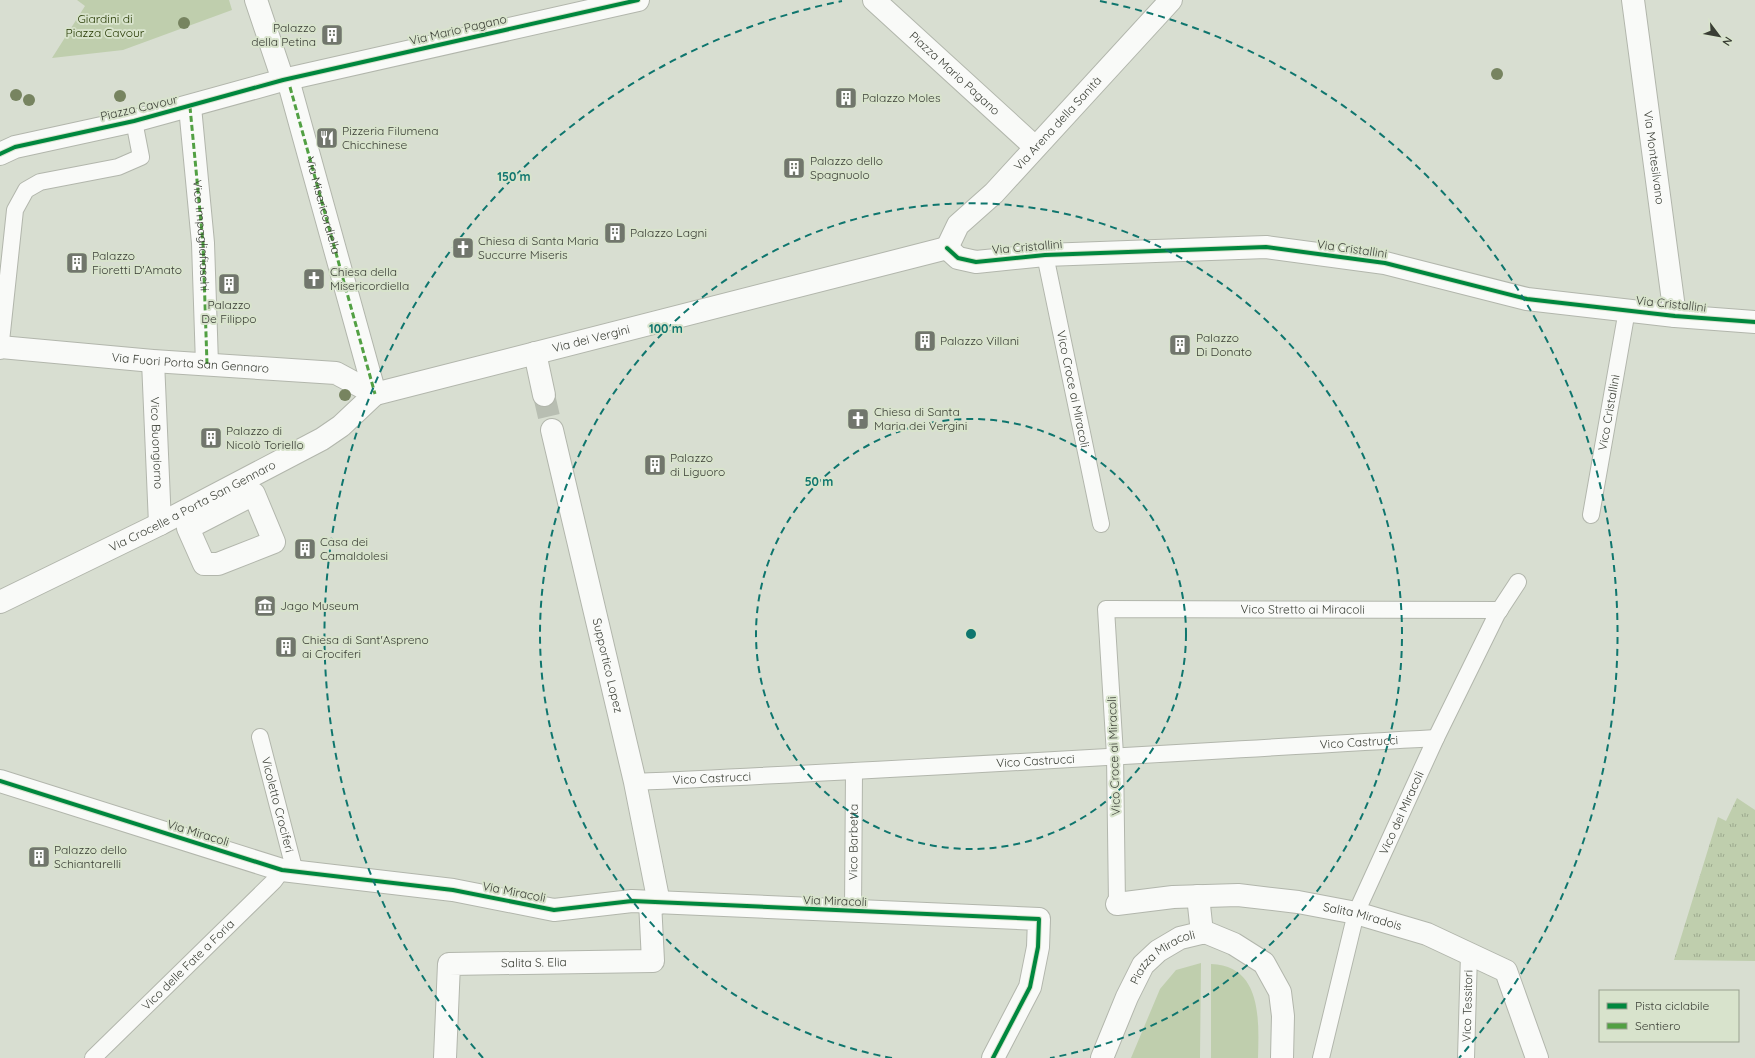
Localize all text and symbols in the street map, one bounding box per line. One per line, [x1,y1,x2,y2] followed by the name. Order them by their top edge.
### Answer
[66,11,145,40] park label: Giardini di Piazza Cavour
[408,11,508,48] street label: Via Mario Pagano
[1699,16,1739,56] north arrow
[251,20,316,49] place label: Palazzo della Petina
[319,22,345,48] building icon: Palazzo della Petina
[906,28,1003,118] street label: Piazza Mario Pagano
[1719,34,1736,48] text: N
[1010,73,1104,173] street label: Via Arena della Sanità
[833,85,859,111] building icon: Palazzo Moles
[862,90,941,105] place label: Palazzo Moles
[99,91,179,124] street label: Piazza Cavour
[1641,110,1668,205] street label: Via Montesilvano
[342,123,438,152] place label: Pizzeria Filumena Chicchinese
[314,125,340,151] restaurant icon: Pizzeria Filumena Chicchinese
[810,153,883,182] place label: Palazzo dello Spagnuolo
[303,155,344,256] street label: Via Misericordiella
[781,155,807,181] building icon: Palazzo dello Spagnuolo
[497,169,531,184] text: 150 m
[190,179,213,291] street label: Vico Impagliafiaschi
[602,220,628,246] building icon: Palazzo Lagni
[630,225,707,240] place label: Palazzo Lagni
[478,233,599,262] place label: Chiesa di Santa Maria Succurre Miseris
[450,235,476,261] church icon: Chiesa di Santa Maria Succurre Miseris
[991,236,1063,257] street label: Via Cristallini
[1316,236,1388,261] street label: Via Cristallini
[92,248,182,277] place label: Palazzo Fioretti D'Amato
[64,250,90,276] building icon: Palazzo Fioretti D'Amato
[330,264,409,293] place label: Chiesa della Misericordiella
[301,266,327,292] church icon: Chiesa della Misericordiella
[216,271,242,297] building icon: Palazzo De Filippo
[1635,292,1707,315] street label: Via Cristallini
[201,297,257,326] place label: Palazzo De Filippo
[551,321,631,355] street label: Via dei Vergini
[649,321,683,336] text: 100 m
[912,328,938,354] building icon: Palazzo Villani
[1054,329,1093,449] street label: Vico Croce ai Miracoli
[1196,330,1252,359] place label: Palazzo Di Donato
[1167,332,1193,358] building icon: Palazzo Di Donato
[940,333,1019,348] place label: Palazzo Villani
[111,349,270,376] street label: Via Fuori Porta San Gennaro
[1594,373,1623,452] street label: Vico Cristallini
[148,396,166,489] street label: Vico Buongiorno
[874,404,967,433] place label: Chiesa di Santa Maria dei Vergini
[845,406,871,432] church icon: Chiesa di Santa Maria dei Vergini
[226,423,304,452] place label: Palazzo di Nicolò Toriello
[198,425,224,451] building icon: Palazzo di Nicolò Toriello
[670,450,725,479] place label: Palazzo di Liguoro
[642,452,668,478] building icon: Palazzo di Liguoro
[106,457,278,555] street label: Via Crocelle a Porta San Gennaro
[805,474,833,489] text: 50 m
[320,534,388,563] place label: Casa dei Camaldolesi
[292,536,318,562] building icon: Casa dei Camaldolesi
[252,593,278,619] museum icon: Jago Museum
[280,598,359,613] place label: Jago Museum
[1241,601,1365,617] street label: Vico Stretto ai Miracoli
[590,617,626,715] street label: Supportico Lopez
[964,627,978,641] centre of rings
[302,632,429,661] place label: Chiesa di Sant'Aspreno ai Crociferi
[273,634,299,660] building icon: Chiesa di Sant'Aspreno ai Crociferi
[1104,696,1123,816] street label: Vico Croce ai Miracoli
[1319,732,1399,752] street label: Vico Castrucci
[996,751,1075,770] street label: Vico Castrucci
[258,755,298,854] street label: Vicoletto Crociferi
[672,768,752,787] street label: Vico Castrucci
[1376,769,1427,857] street label: Vico dei Miracoli
[845,804,861,880] street label: Vico Barbetta
[165,816,231,849] street label: Via Miracoli
[54,842,127,871] place label: Palazzo dello Schiantarelli
[26,844,52,870] building icon: Palazzo dello Schiantarelli
[481,878,547,905] street label: Via Miracoli
[803,892,867,909] street label: Via Miracoli
[1322,899,1404,933] street label: Salita Miradois
[138,916,237,1013] street label: Vico delle Fate a Foria
[1127,927,1197,987] street label: Piazza Miracoli
[501,954,567,970] street label: Salita S. Elia
[1458,970,1476,1042] street label: Vico Tessitori
[1599,990,1739,1042] legend
[1635,998,1709,1013] text: Pista ciclabile
[1635,1018,1680,1033] text: Sentiero

